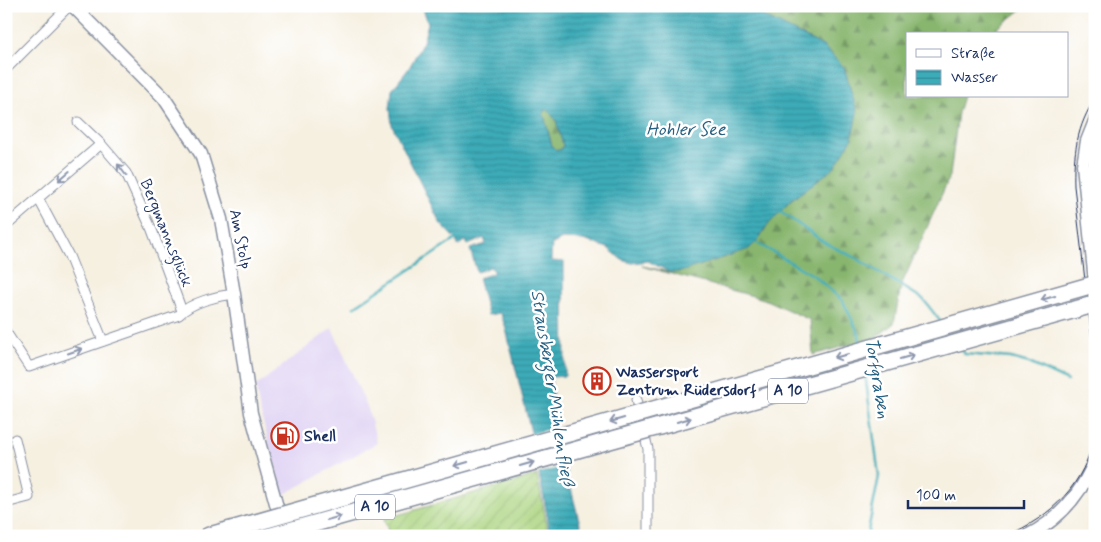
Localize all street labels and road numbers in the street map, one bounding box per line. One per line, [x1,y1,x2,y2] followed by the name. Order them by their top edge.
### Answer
[134,176,197,290] street label: Bergmannsglück
[224,207,256,271] street label: Am Stolp
[768,378,808,404] road number: A 10
[355,494,395,520] road number: A 10

